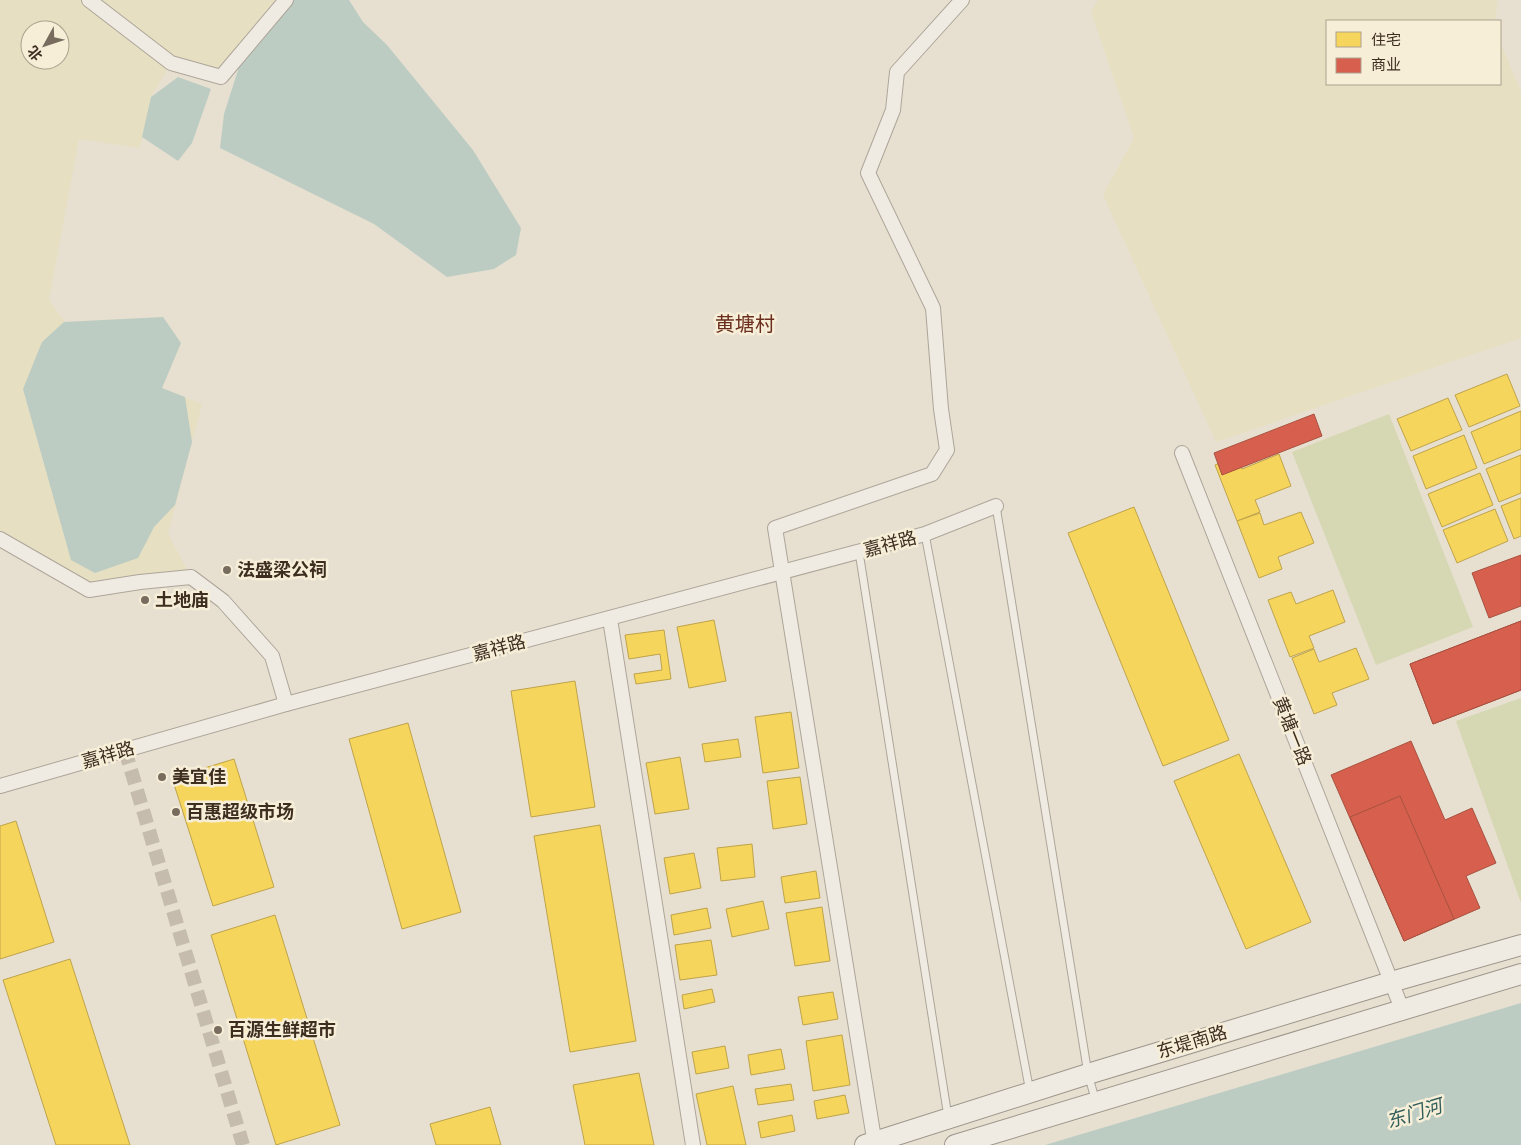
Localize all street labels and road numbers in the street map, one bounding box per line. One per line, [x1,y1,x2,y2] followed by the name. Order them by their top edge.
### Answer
[861,526,919,562] street label: 嘉祥路
[470,630,528,666] street label: 嘉祥路
[1268,694,1316,768] street label: 黄塘一路
[79,737,137,773] street label: 嘉祥路
[1154,1021,1230,1063] street label: 东堤南路

